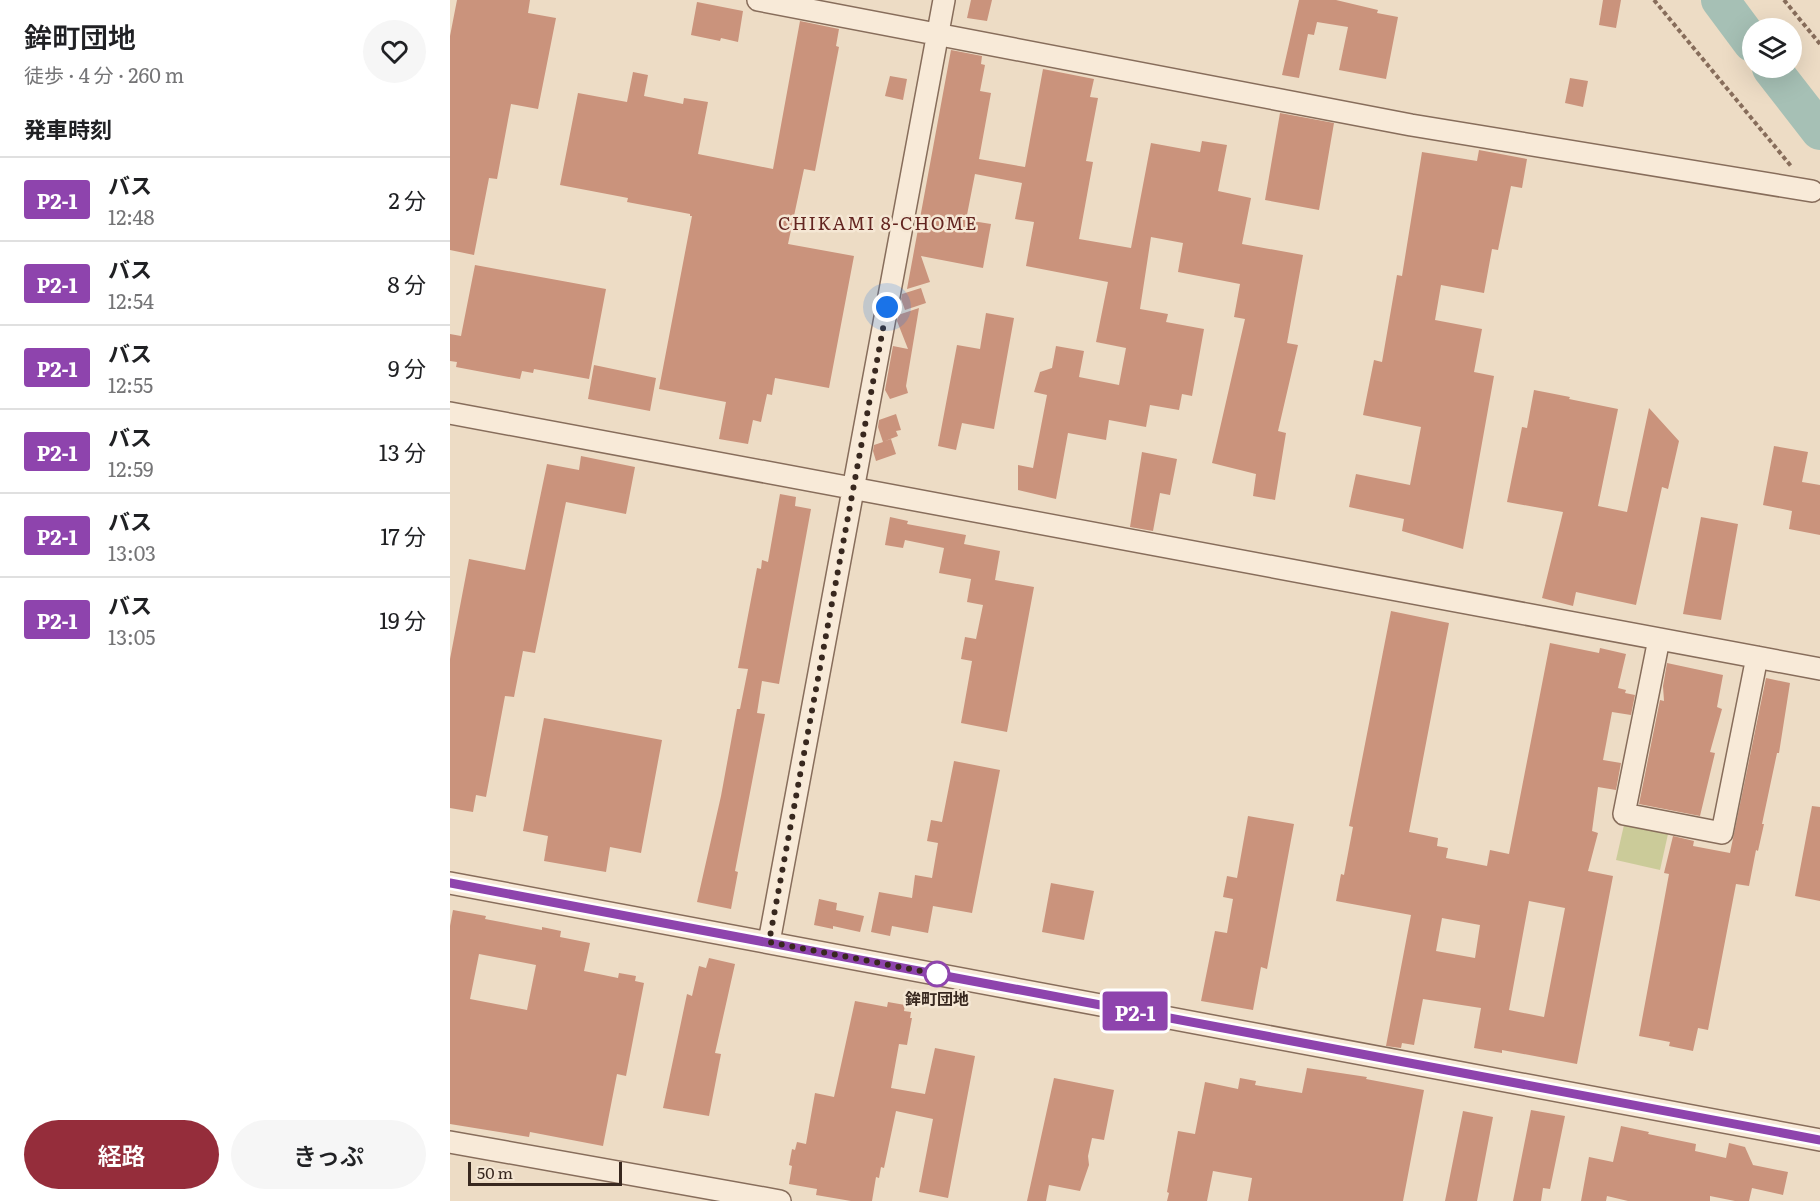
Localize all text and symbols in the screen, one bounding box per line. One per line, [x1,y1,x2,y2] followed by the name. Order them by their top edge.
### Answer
[24,15,136,57] text: 鉾町団地
[1742,18,1802,78] map controls
[1742,18,1802,78] button: layers
[363,20,426,83] button: heart
[24,59,184,89] text: 徒歩 · 4 分 · 260 m
[24,112,112,145] text: 発車時刻
[108,168,152,201] text: バス
[388,183,426,216] text: 2 分
[37,184,77,215] text: P2-1
[108,201,155,231] text: 12:48
[778,209,978,236] district label: CHIKAMI 8-CHOME
[108,252,152,285] text: バス
[387,267,426,300] text: 8 分
[37,268,77,299] text: P2-1
[108,285,154,315] text: 12:54
[872,292,902,322] your location
[108,336,152,369] text: バス
[388,351,426,384] text: 9 分
[37,352,77,383] text: P2-1
[108,369,153,399] text: 12:55
[108,420,152,453] text: バス
[379,435,426,468] text: 13 分
[37,436,77,467] text: P2-1
[108,453,154,483] text: 12:59
[108,504,152,537] text: バス
[380,519,426,552] text: 17 分
[37,520,77,551] text: P2-1
[108,537,156,567] text: 13:03
[108,588,152,621] text: バス
[379,603,426,636] text: 19 分
[37,604,77,635] text: P2-1
[108,621,155,651] text: 13:05
[924,961,950,987] marker: 鉾町団地
[905,986,969,1010] place label: 鉾町団地
[1093,992,1177,1030] line badge: P2-1
[1115,996,1155,1027] text: P2-1
[24,1120,219,1189] button: 経路
[231,1120,426,1189] button: きっぷ
[468,1159,622,1186] scale bar
[477,1160,513,1184] text: 50 m

